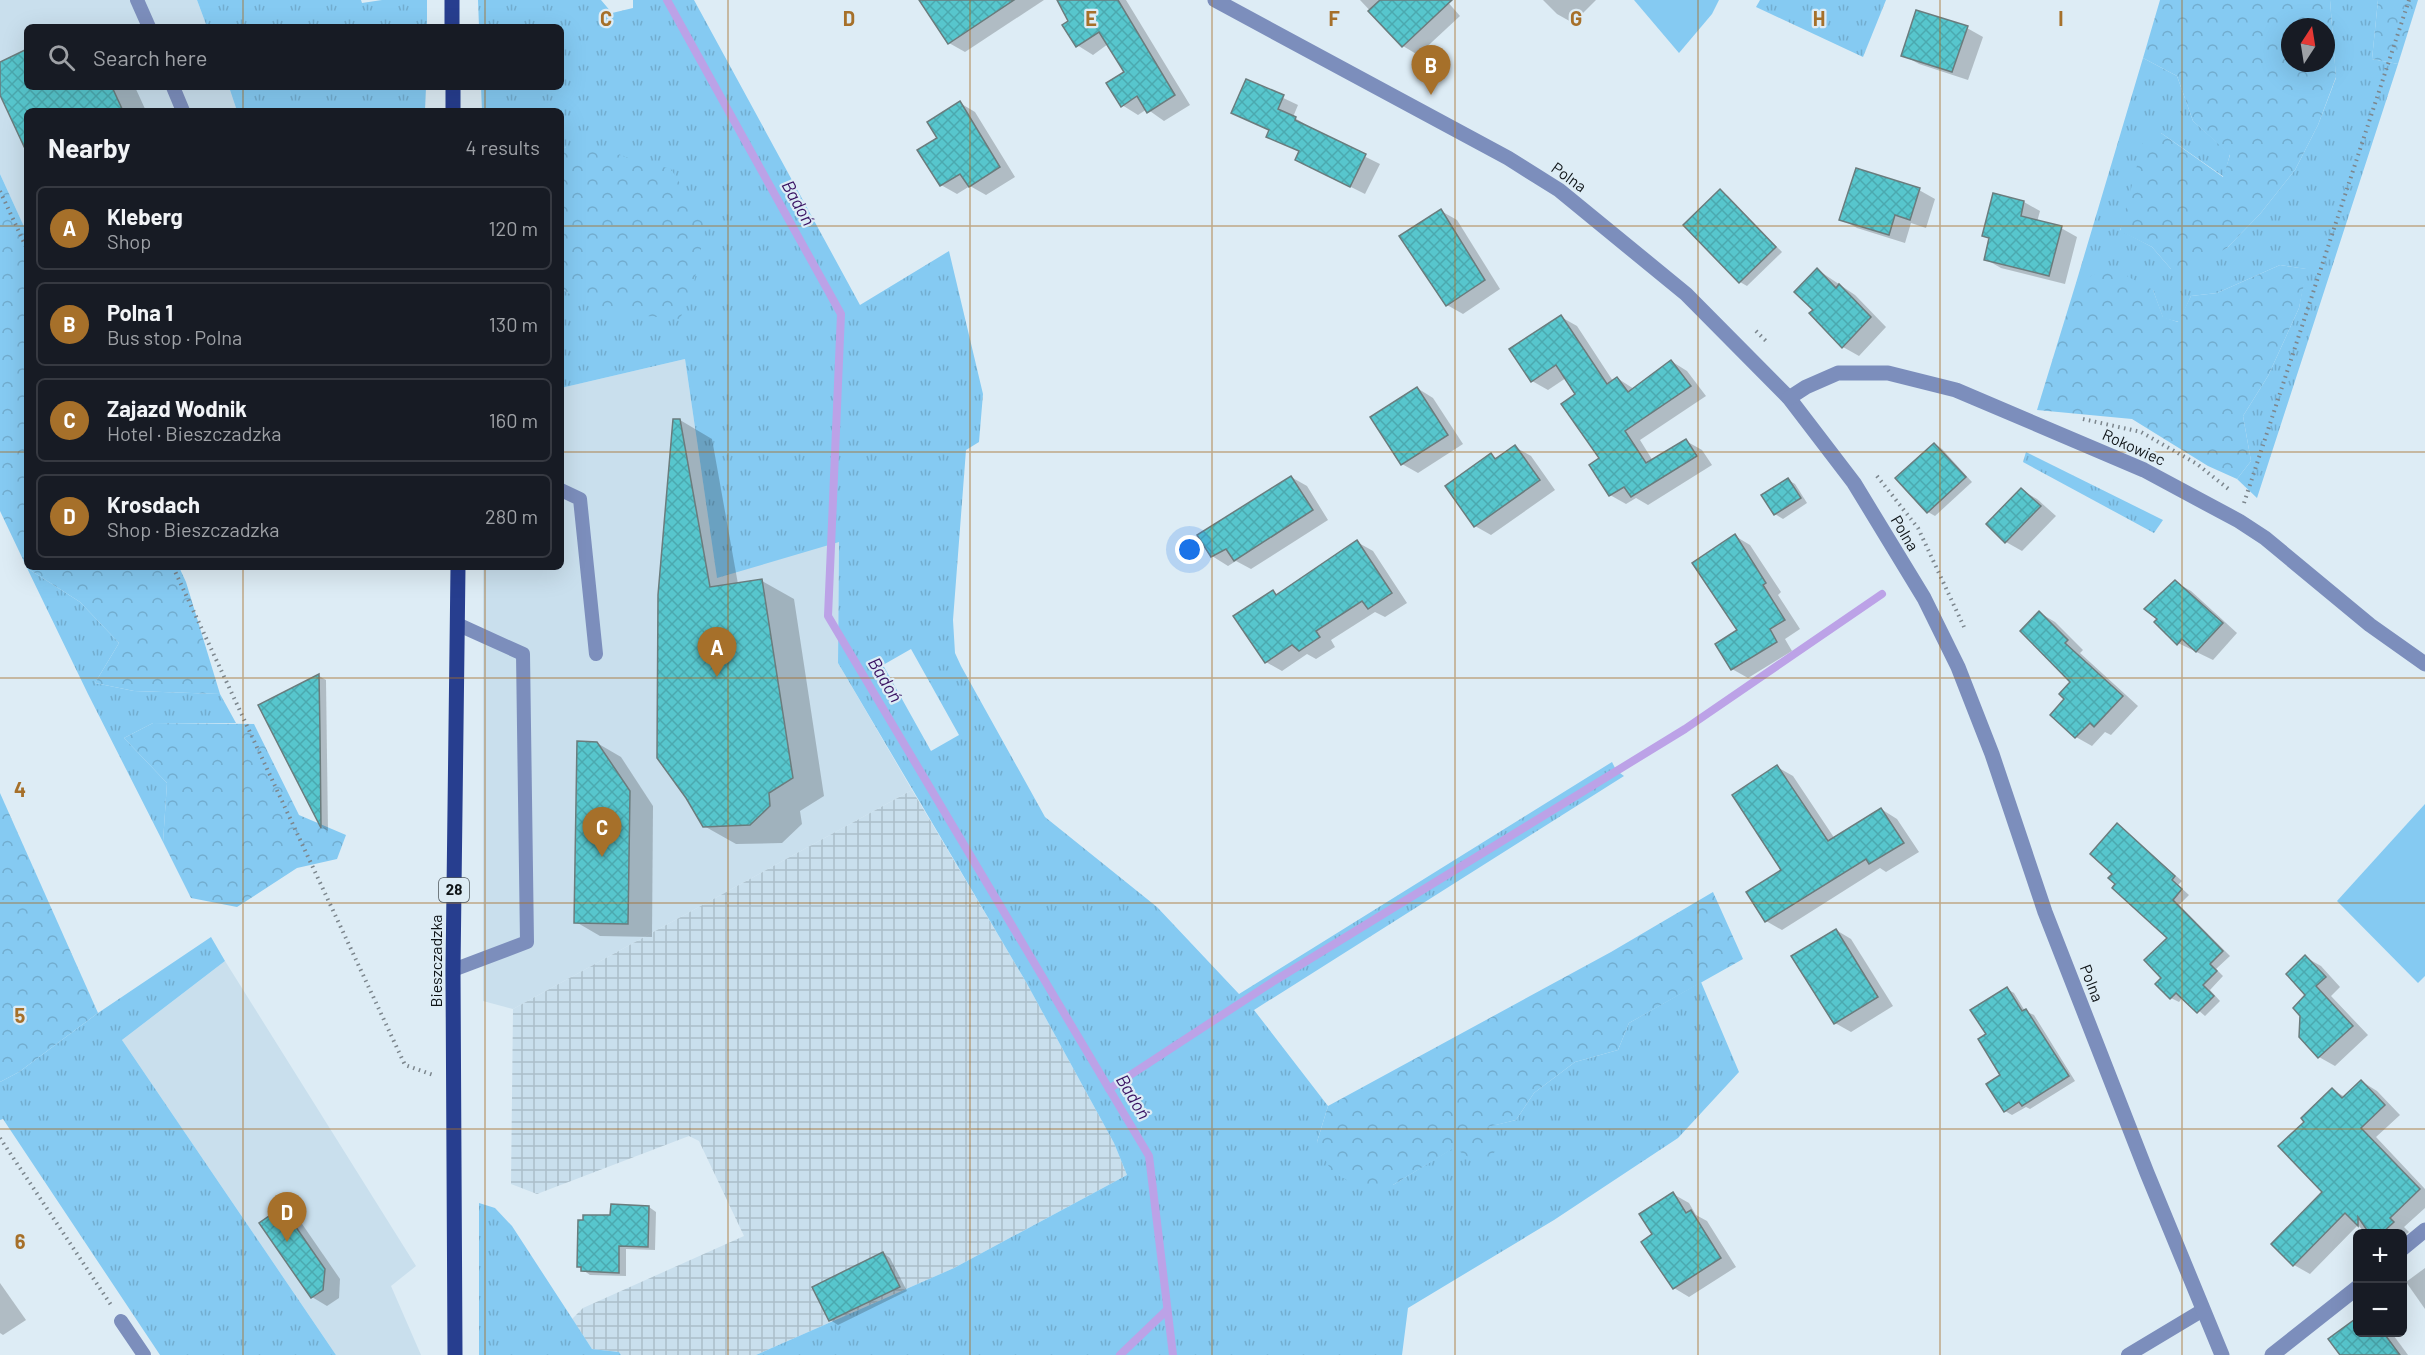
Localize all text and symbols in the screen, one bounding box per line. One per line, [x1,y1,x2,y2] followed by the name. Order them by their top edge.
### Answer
[600,6,612,30] text: C
[843,6,855,30] text: D
[1085,6,1097,30] text: E
[1328,6,1340,30] text: F
[1570,6,1582,30] text: G
[1813,6,1825,30] text: H
[2058,6,2064,30] text: I
[2281,18,2335,72] north arrow
[24,24,564,90] search box
[45,41,78,74] icon: search
[93,44,207,70] text: Search here
[1412,46,1450,95] pin: B
[48,132,130,163] text: Nearby
[465,135,540,159] text: 4 results
[1548,158,1590,196] street label: Polna
[777,176,820,229] water label: Badoń
[107,203,183,229] text: Kleberg
[63,216,76,240] text: A
[488,216,538,240] text: 120 m
[107,229,151,253] text: Shop
[107,299,173,325] text: Polna 1
[63,312,76,336] text: B
[489,312,538,336] text: 130 m
[107,325,242,349] text: Bus stop · Polna
[107,395,247,421] text: Zajazd Wodnik
[63,408,76,432] text: C
[489,408,538,432] text: 160 m
[107,421,281,445] text: Hotel · Bieszczadzka
[2100,424,2169,469] street label: Rokowiec
[107,491,200,517] text: Krosdach
[63,504,76,528] text: D
[485,504,538,528] text: 280 m
[1887,511,1923,554] street label: Polna
[107,517,280,541] text: Shop · Bieszczadzka
[1175,535,1204,564] your location
[698,628,736,677] pin: A
[864,653,908,706] water label: Badoń
[14,777,26,801] text: 4
[582,808,622,857] pin: C
[439,878,469,902] road number: 28
[426,915,445,1007] street label: Bieszczadzka
[2077,961,2108,1004] street label: Polna
[15,1003,26,1027] text: 5
[1112,1070,1156,1123] water label: Badoń
[268,1192,306,1242] pin: D
[15,1229,26,1253] text: 6
[2353,1229,2407,1337] map controls
[2353,1229,2407,1283] button: +
[2353,1283,2407,1337] button: −

